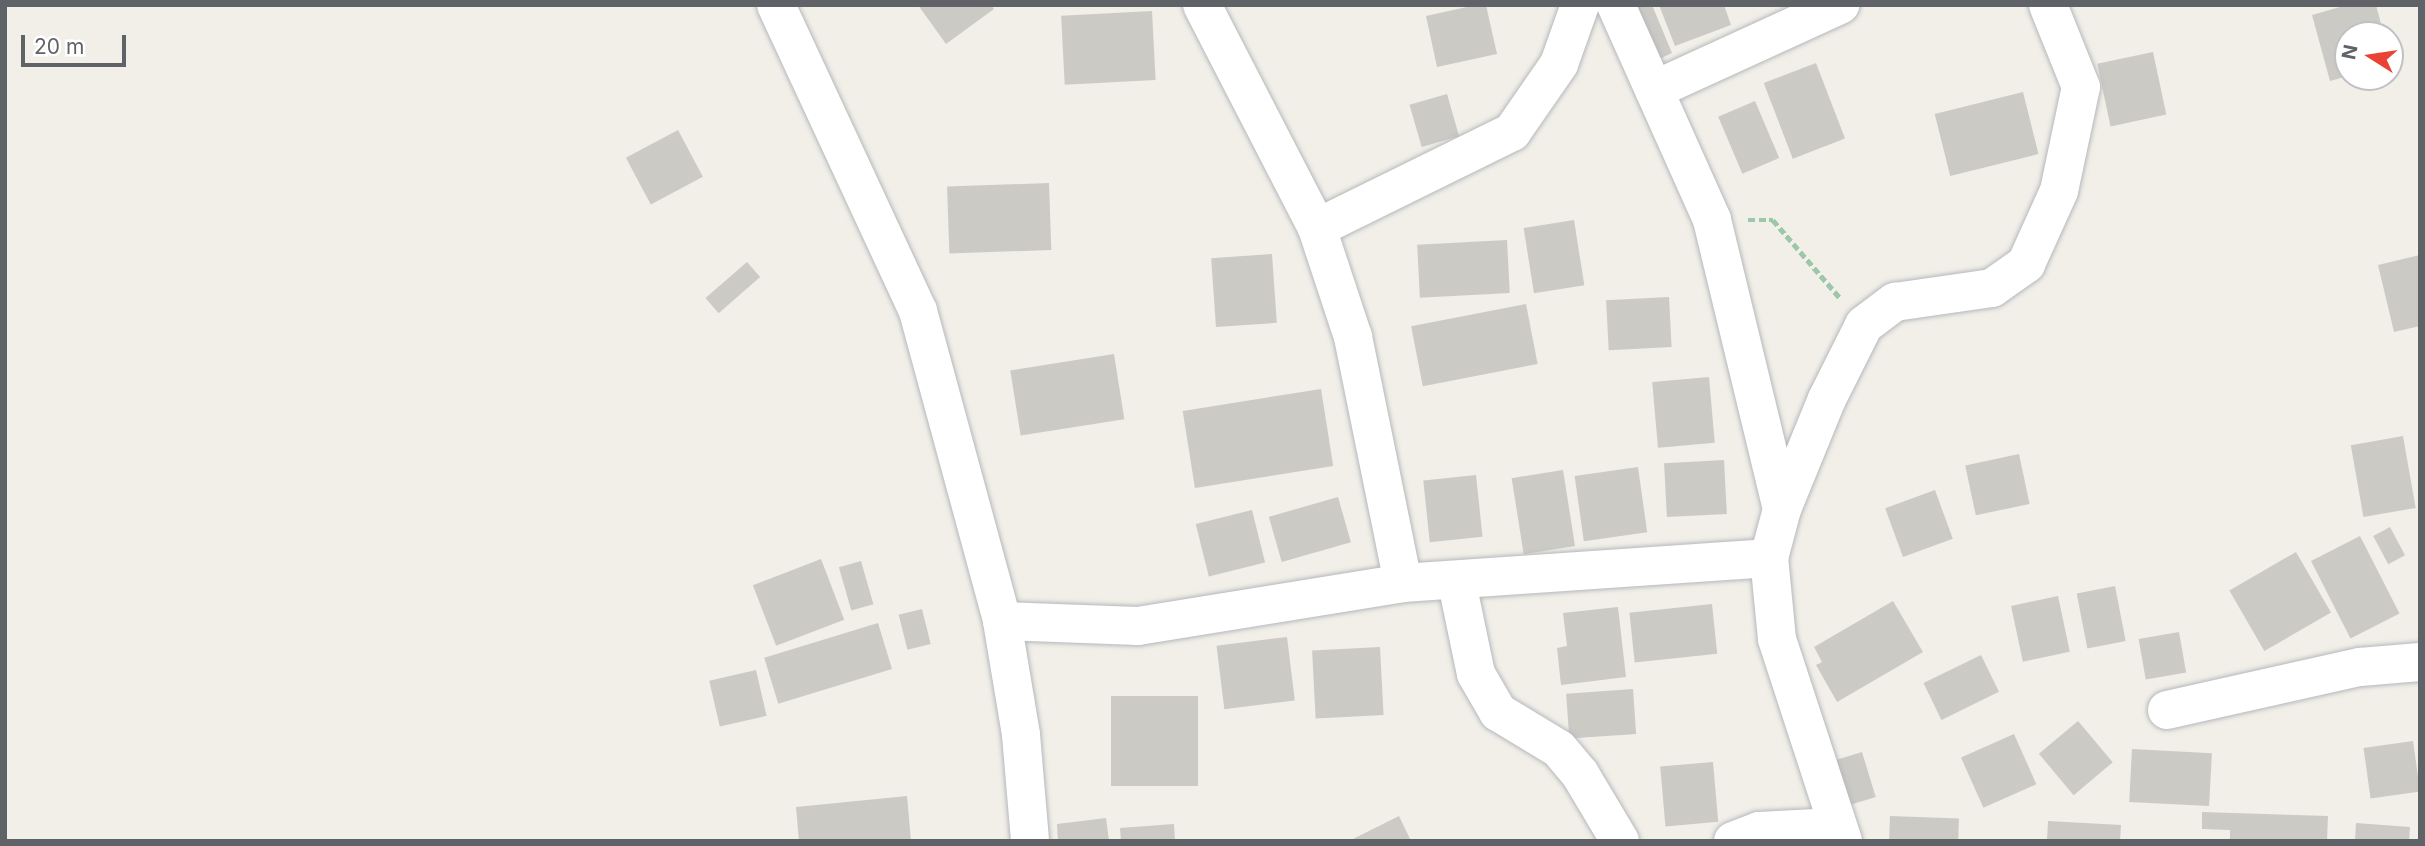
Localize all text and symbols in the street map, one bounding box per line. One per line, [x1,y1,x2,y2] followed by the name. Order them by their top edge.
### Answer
[24,21,130,65] scale bar
[2334,21,2404,91] north arrow
[34,34,84,59] text: 20 m
[2337,42,2363,61] text: N

